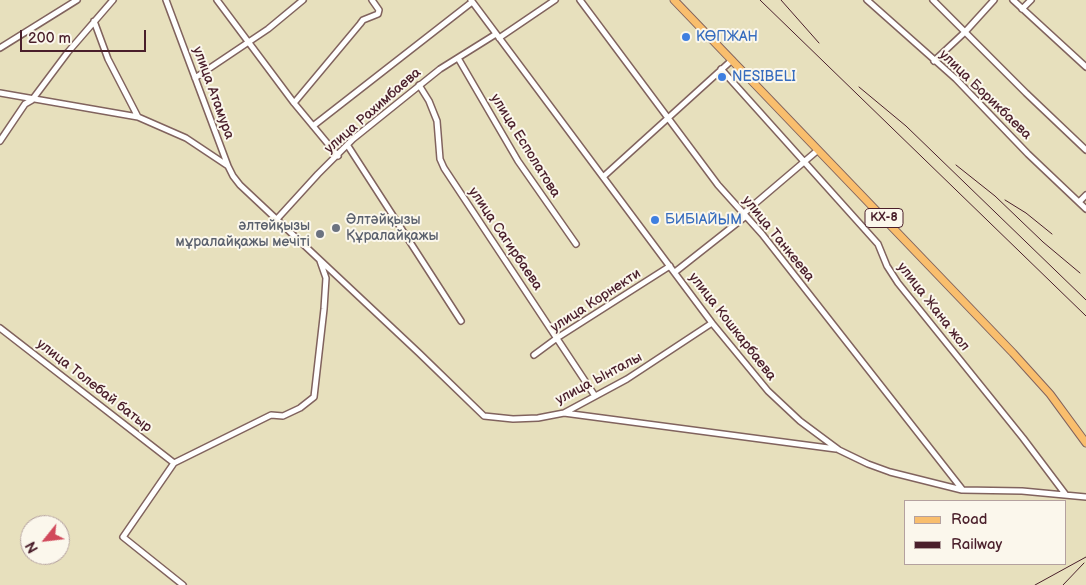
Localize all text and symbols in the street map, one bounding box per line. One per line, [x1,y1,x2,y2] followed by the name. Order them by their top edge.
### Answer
[22,20,149,52] scale bar
[28,29,71,48] text: 200 m
[696,29,758,45] place label: КӨПЖАН
[680,31,692,43] marker: КӨПЖАН
[188,44,238,142] street label: улица Атамура
[935,47,1035,143] street label: улица Борикбаева
[321,65,425,157] street label: улица Рахимбаева
[732,69,796,85] place label: NESIBELI
[716,71,728,83] marker: NESIBELI
[486,91,564,201] street label: улица Есполатова
[464,184,546,294] street label: улица Сагирбаева
[738,193,818,285] street label: улица Танкеева
[865,208,903,228] road number: КХ-8
[346,212,439,244] place label: Әлтәйқызы Құралайқажы
[665,212,742,228] place label: БИБІАЙЫМ
[649,214,661,226] marker: БИБІАЙЫМ
[176,218,310,250] place label: әлтөйқызы мұралайқажы мечіті
[330,222,342,234] marker: Әлтәйқызы Құралайқажы
[314,228,326,240] marker: әлтөйқызы мұралайқажы мечіті
[893,259,973,355] street label: улица Жана жол
[548,266,644,336] street label: улица Корнекти
[685,270,779,384] street label: улица Кошкарбаева
[33,336,155,436] street label: улица Толебай батыр
[553,349,645,409] street label: улица Ынталы
[904,500,1066,565] legend
[951,510,987,529] text: Road
[20,515,70,565] north arrow
[951,535,1002,554] text: Railway
[22,538,42,556] text: N

